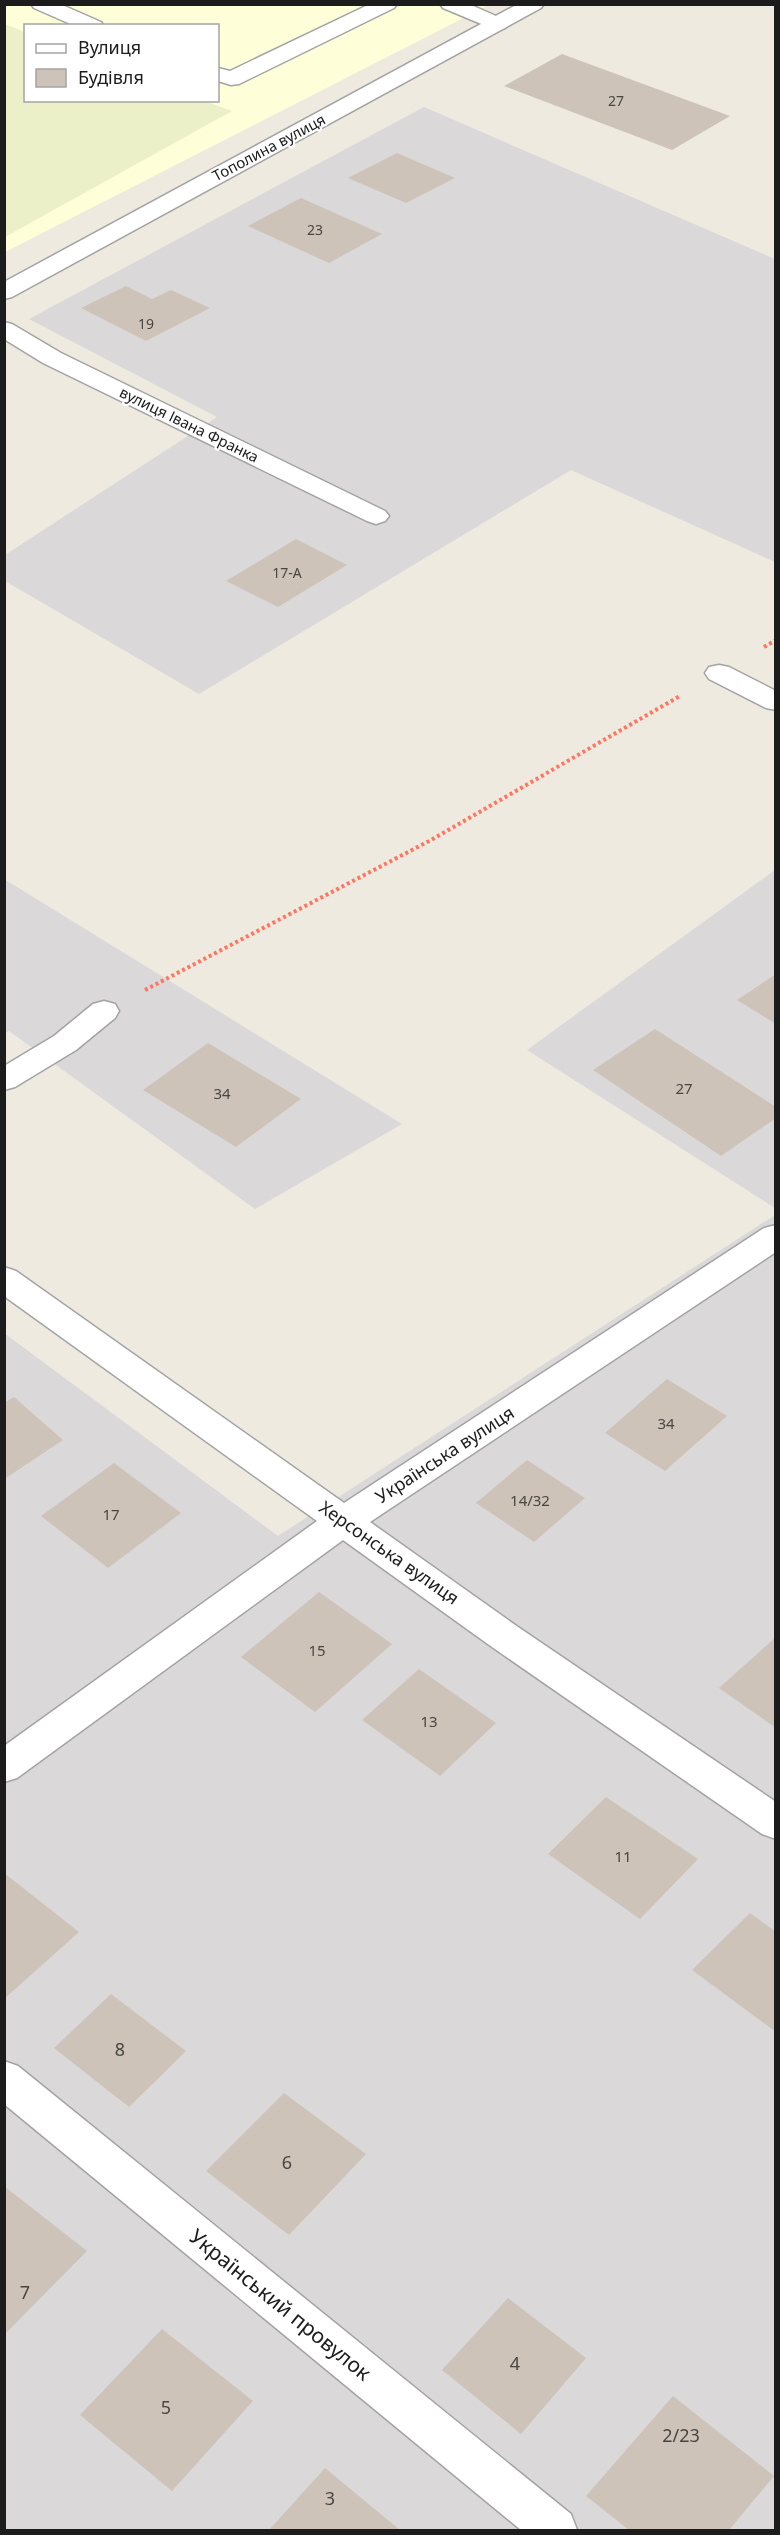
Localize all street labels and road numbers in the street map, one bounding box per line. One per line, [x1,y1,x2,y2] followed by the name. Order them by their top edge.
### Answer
[208,109,329,185] street label: Тополина вулиця
[117,382,262,467] street label: вулиця Івана Франка
[370,1400,519,1508] street label: Українська вулиця
[315,1495,464,1609] street label: Херсонська вулиця
[184,2222,377,2386] street label: Український провулок

